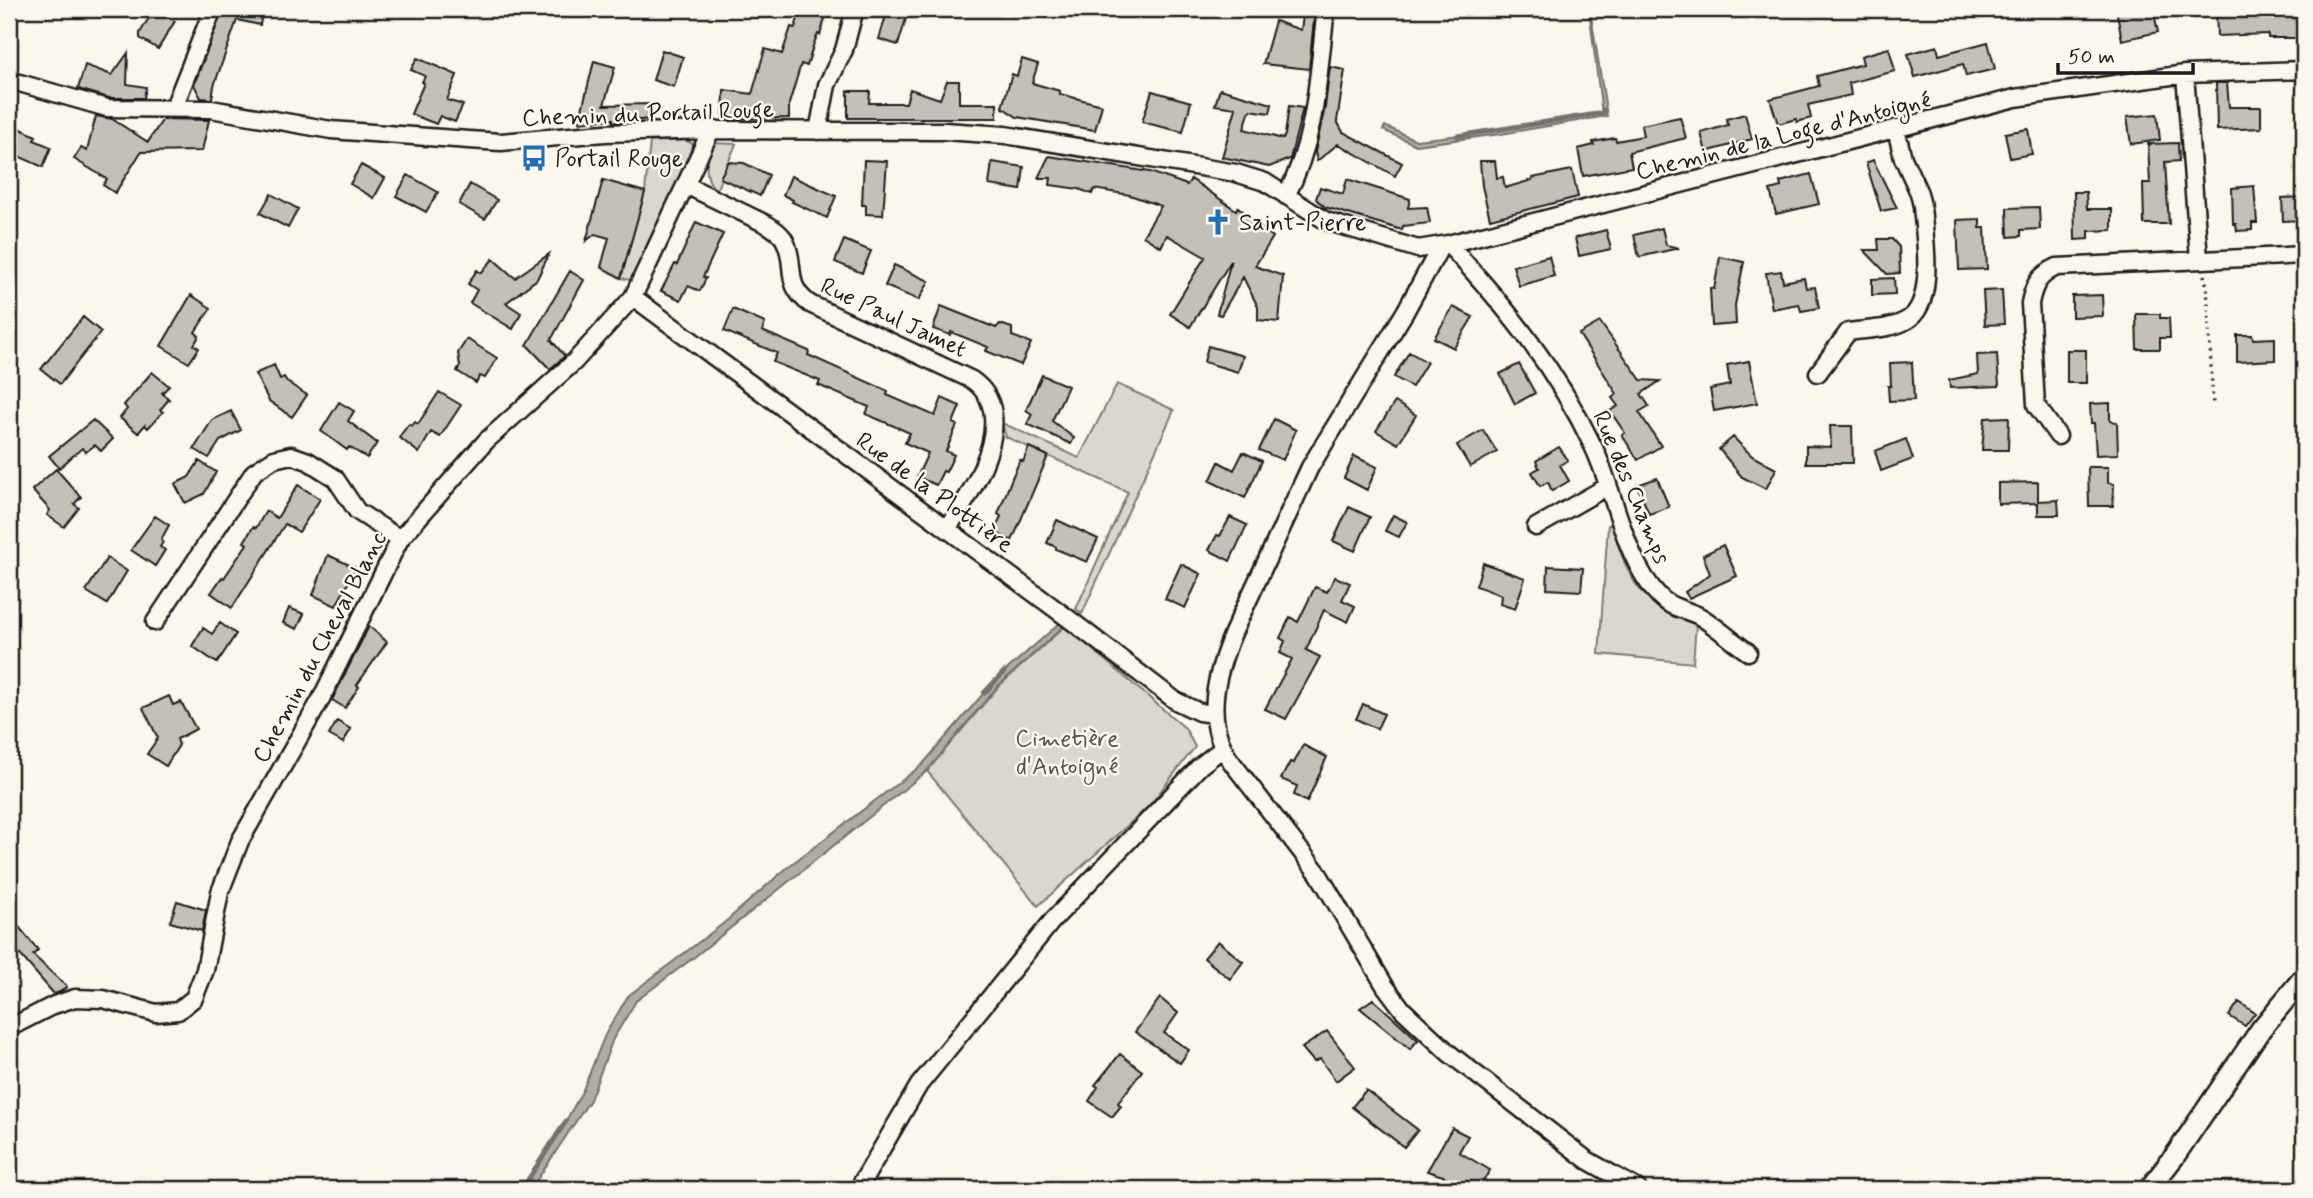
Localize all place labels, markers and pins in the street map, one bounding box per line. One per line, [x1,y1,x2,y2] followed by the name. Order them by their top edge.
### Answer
[519,143,549,173] bus stop icon: Portail Rouge
[555,144,683,177] place label: Portail Rouge
[1203,207,1233,237] church icon: Saint-Pierre
[1239,208,1366,239] place label: Saint-Pierre

